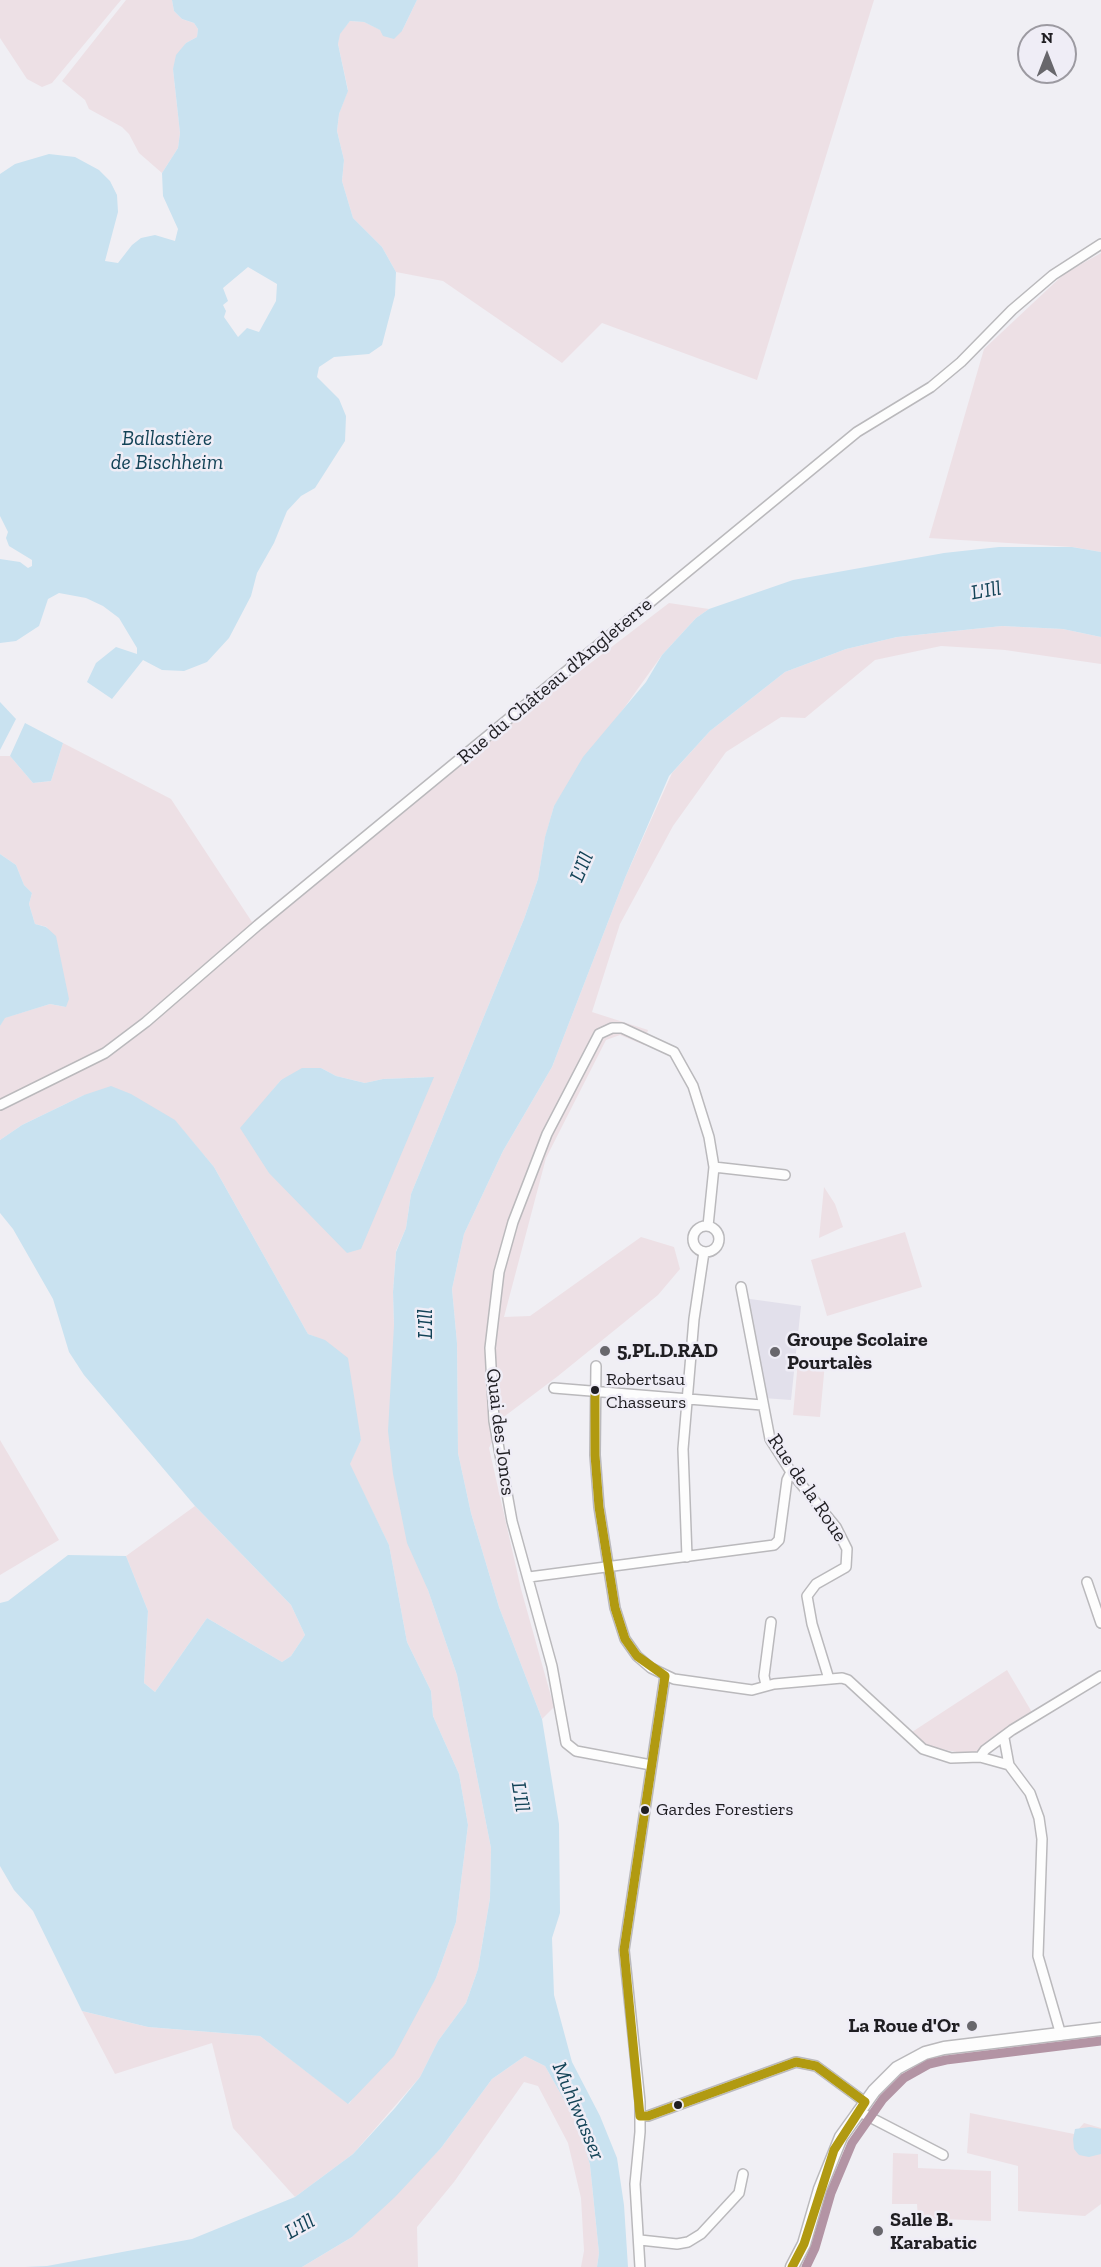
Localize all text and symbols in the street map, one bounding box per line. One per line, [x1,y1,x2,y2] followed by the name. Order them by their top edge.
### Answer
[1017,24,1077,84] north arrow
[1041,28,1053,47] text: N
[111,426,223,476] water label: Ballastière de Bischheim
[969,576,1003,606] water label: L'Ill
[453,593,657,769] street label: Rue du Château d'Angleterre
[565,848,599,886] water label: L'Ill
[413,1309,439,1339] water label: L'Ill
[787,1328,928,1375] place label: Groupe Scolaire Pourtalès
[617,1339,718,1363] place label: 5,PL.D.RAD
[598,1344,612,1358] marker: 5,PL.D.RAD
[768,1345,782,1359] marker: Groupe Scolaire Pourtalès
[480,1367,520,1497] street label: Quai des Joncs
[606,1369,686,1412] place label: Robertsau Chasseurs
[589,1384,601,1396] marker: Robertsau Chasseurs
[762,1430,852,1546] street label: Rue de la Roue
[505,1780,535,1814] water label: L'Ill
[656,1799,793,1821] place label: Gardes Forestiers
[639,1804,651,1816] marker: Gardes Forestiers
[848,2014,960,2038] place label: La Roue d'Or
[965,2019,979,2033] marker: La Roue d'Or
[546,2058,610,2164] water label: Muhlwasser
[672,2099,684,2111] unlabelled marker
[890,2208,977,2255] place label: Salle B. Karabatic
[281,2209,319,2245] water label: L'Ill
[871,2224,885,2238] marker: Salle B. Karabatic

